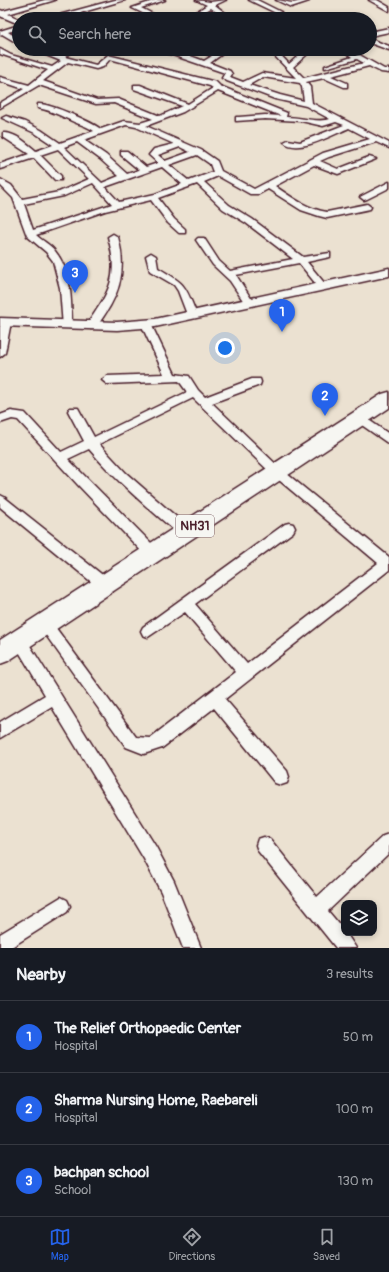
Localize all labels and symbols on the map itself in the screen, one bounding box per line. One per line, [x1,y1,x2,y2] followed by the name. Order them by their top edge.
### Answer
[62,260,88,293] pin: 3
[269,299,295,332] pin: 1
[215,338,235,358] your location
[312,383,338,416] pin: 2
[176,515,214,537] road number: NH31

